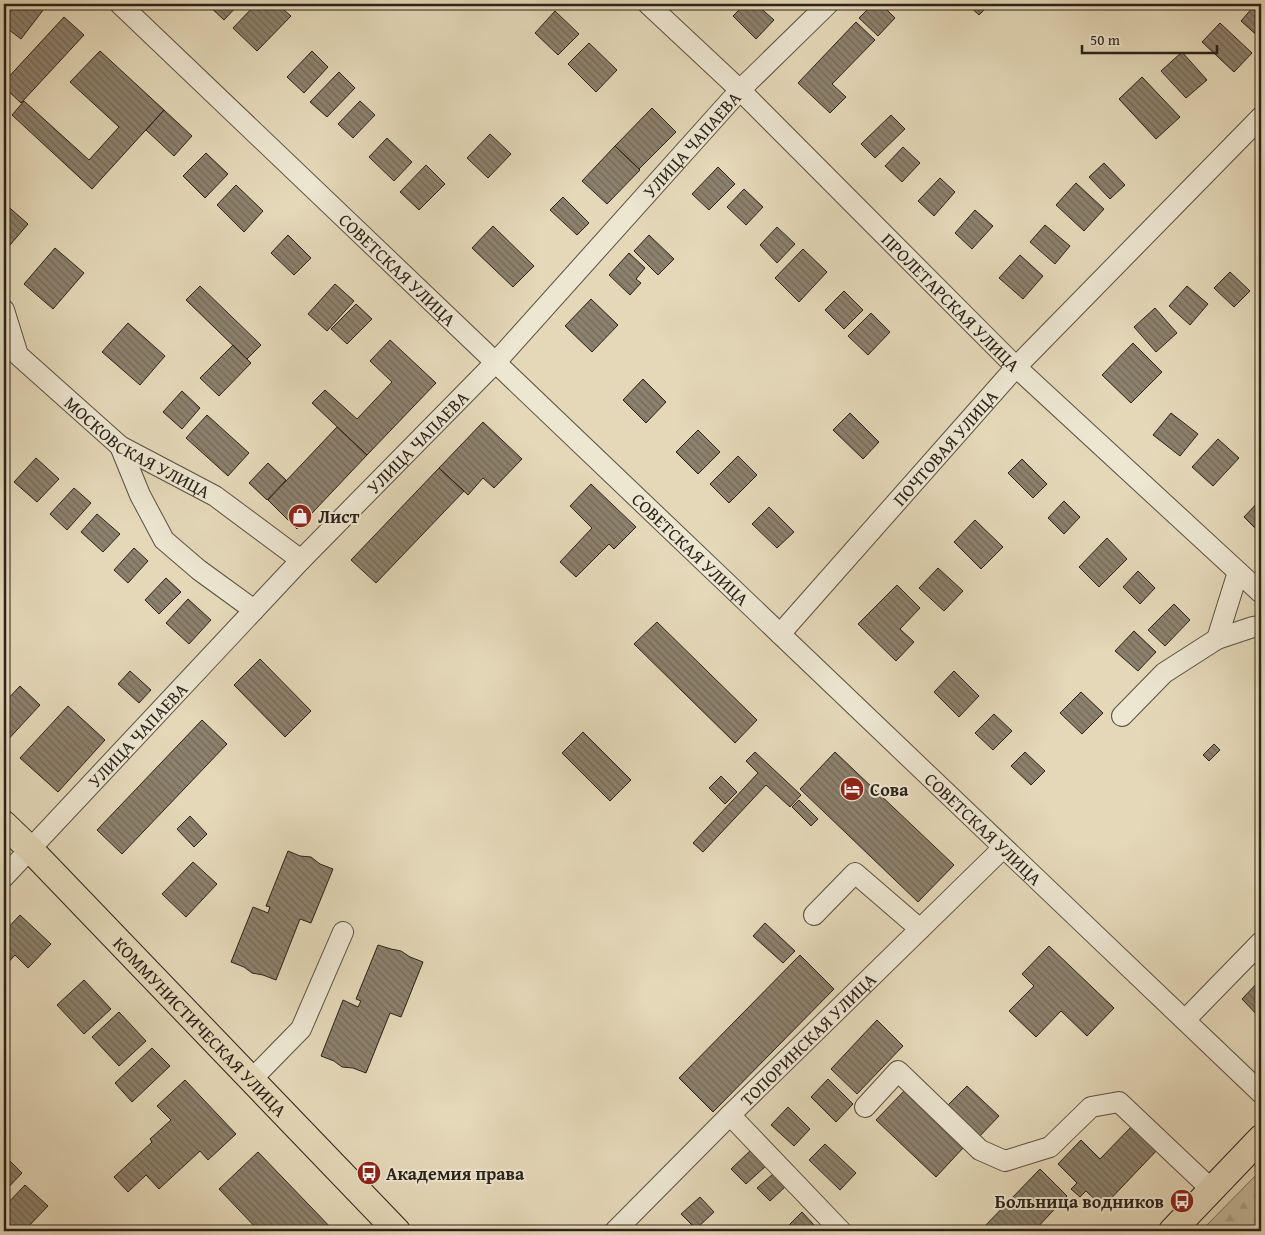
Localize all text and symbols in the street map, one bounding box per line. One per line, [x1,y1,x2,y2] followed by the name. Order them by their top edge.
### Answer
[1082,22,1218,54] scale bar
[1090,29,1121,50] text: 50 m
[636,85,747,204] street label: УЛИЦА ЧАПАЕВА
[333,206,463,332] street label: СОВЕТСКАЯ УЛИЦА
[876,226,1027,378] street label: ПРОЛЕТАРСКАЯ УЛИЦА
[886,383,1004,512] street label: ПОЧТОВАЯ УЛИЦА
[360,384,474,500] street label: УЛИЦА ЧАПАЕВА
[59,389,215,505] street label: МОСКОВСКАЯ УЛИЦА
[626,486,756,612] street label: СОВЕТСКАЯ УЛИЦА
[287,503,313,529] shop icon: Лист
[318,503,360,530] place label: Лист
[81,676,194,793] street label: УЛИЦА ЧАПАЕВА
[919,766,1049,891] street label: СОВЕТСКАЯ УЛИЦА
[839,776,865,802] hotel icon: Сова
[870,776,909,803] place label: Сова
[107,930,294,1123] street label: КОММУНИСТИЧЕСКАЯ УЛИЦА
[734,966,882,1112] street label: ТОПОРИНСКАЯ УЛИЦА
[356,1160,382,1186] bus stop icon: Академия права
[386,1160,525,1187] place label: Академия права
[995,1188,1164,1215] place label: Больница водников
[1169,1188,1195,1214] bus stop icon: Больница водников

